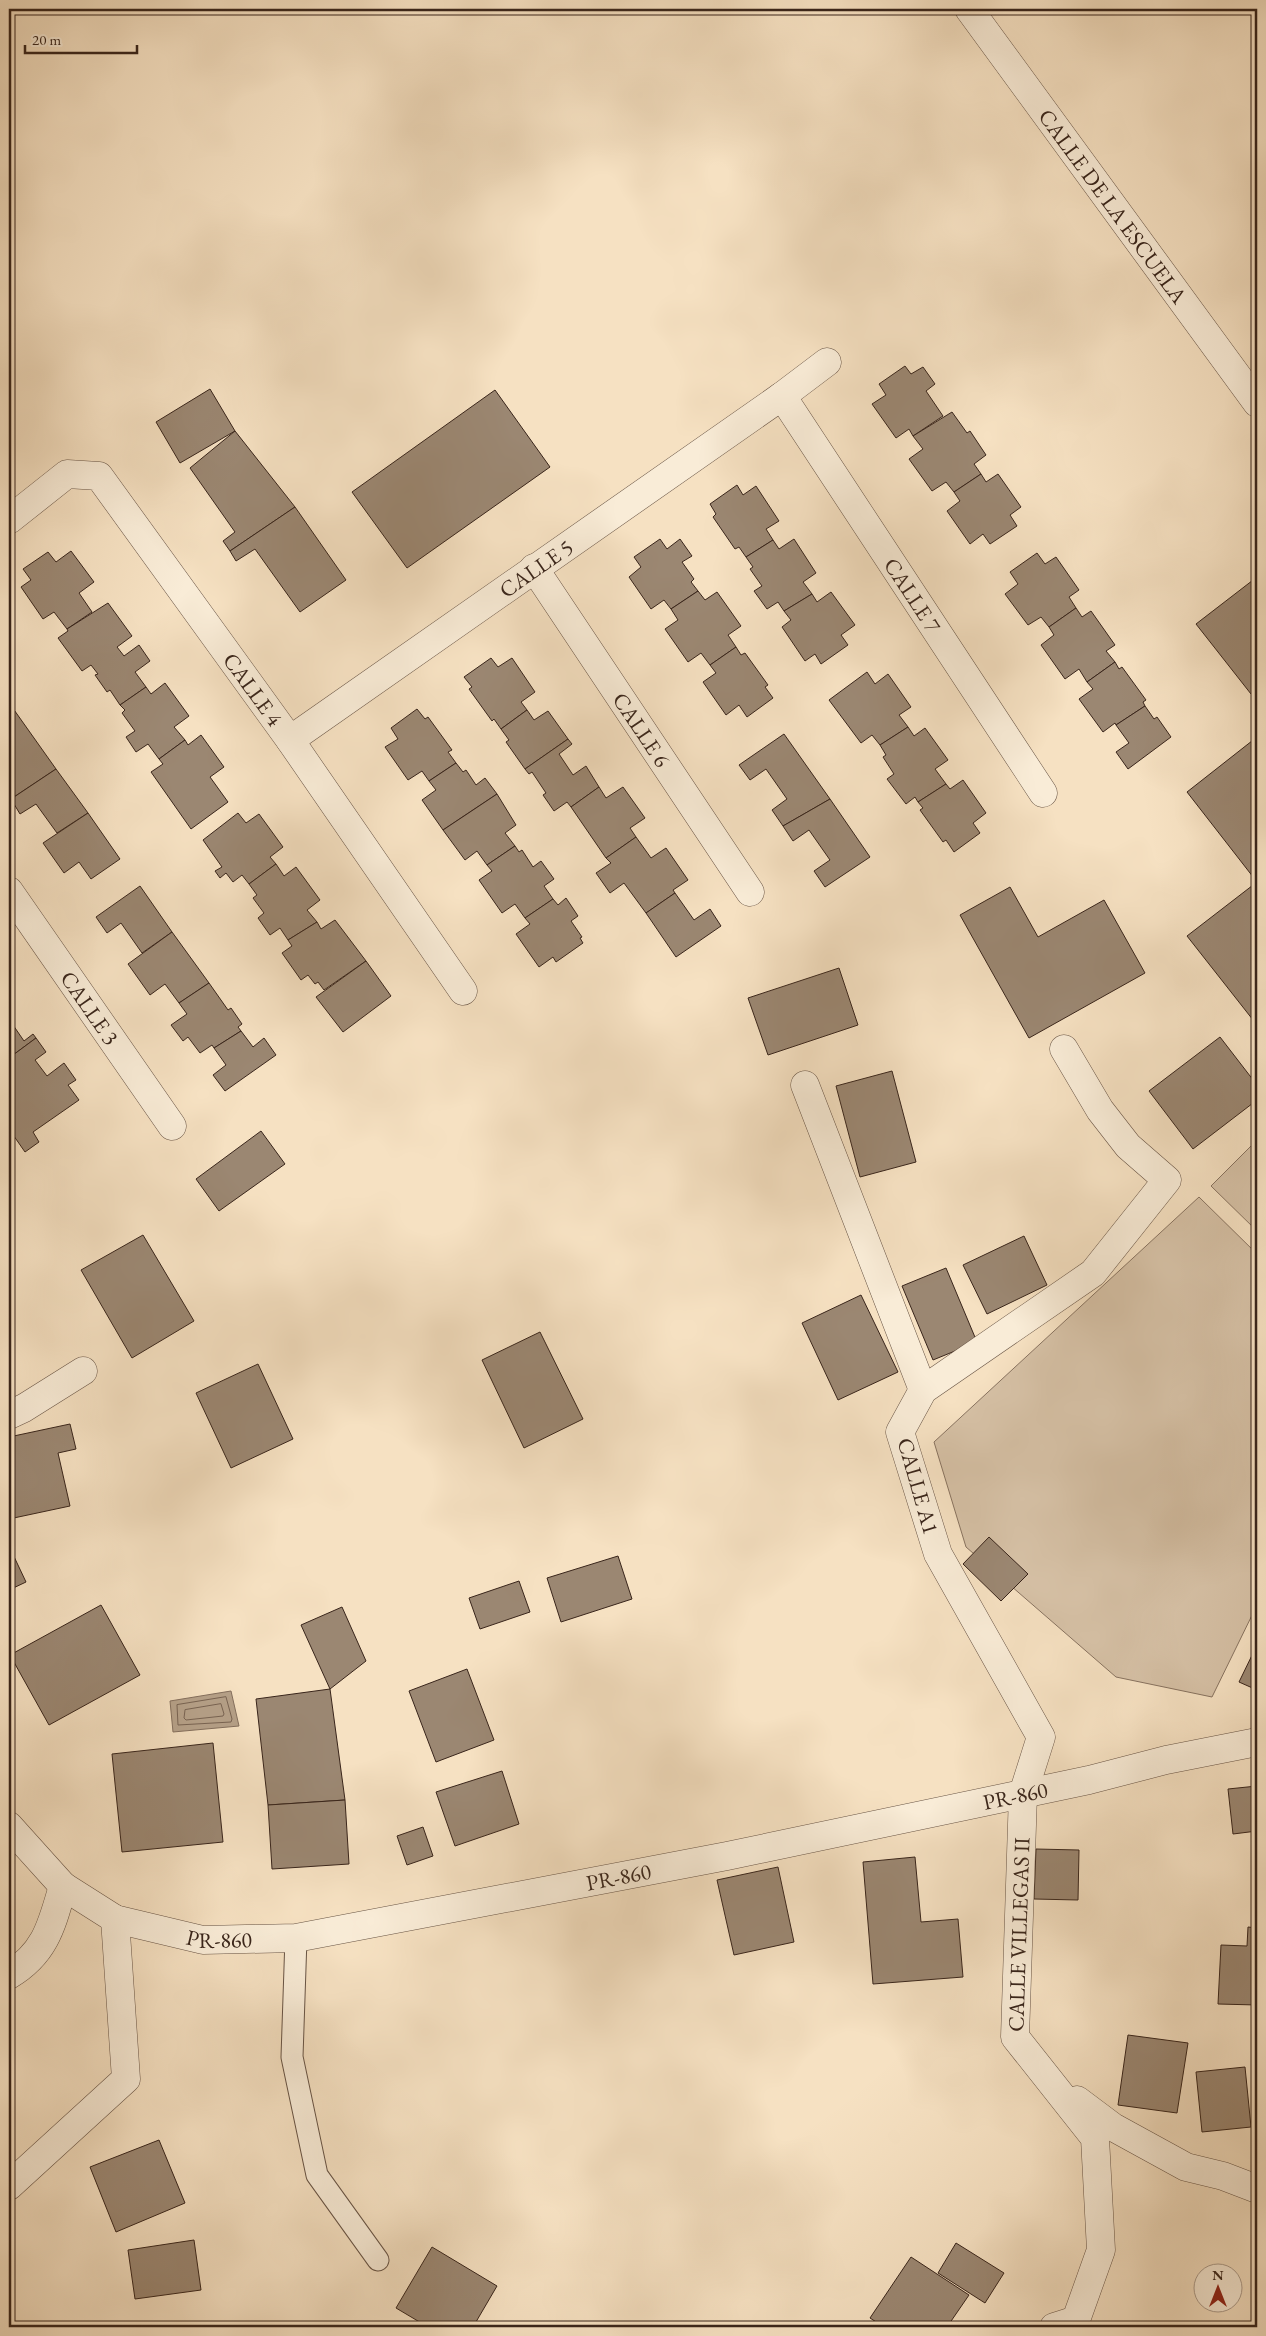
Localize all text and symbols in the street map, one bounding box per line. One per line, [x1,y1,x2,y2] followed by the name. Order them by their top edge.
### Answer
[25,22,138,54] scale bar
[32,30,61,49] text: 20 m
[1032,103,1194,310] street label: CALLE DE LA ESCUELA
[493,532,579,604] street label: CALLE 5
[878,552,948,638] street label: CALLE 7
[217,646,290,732] street label: CALLE 4
[606,686,677,773] street label: CALLE 6
[54,965,126,1050] street label: CALLE 3
[890,1434,946,1538] street label: CALLE A1
[980,1774,1051,1816] street label: PR-860
[1001,1836,1036,2032] street label: CALLE VILLEGAS II
[584,1856,654,1897] street label: PR-860
[184,1922,253,1955] street label: PR-860
[1194,2264,1244,2314] north arrow
[1212,2266,1224,2284] text: N

